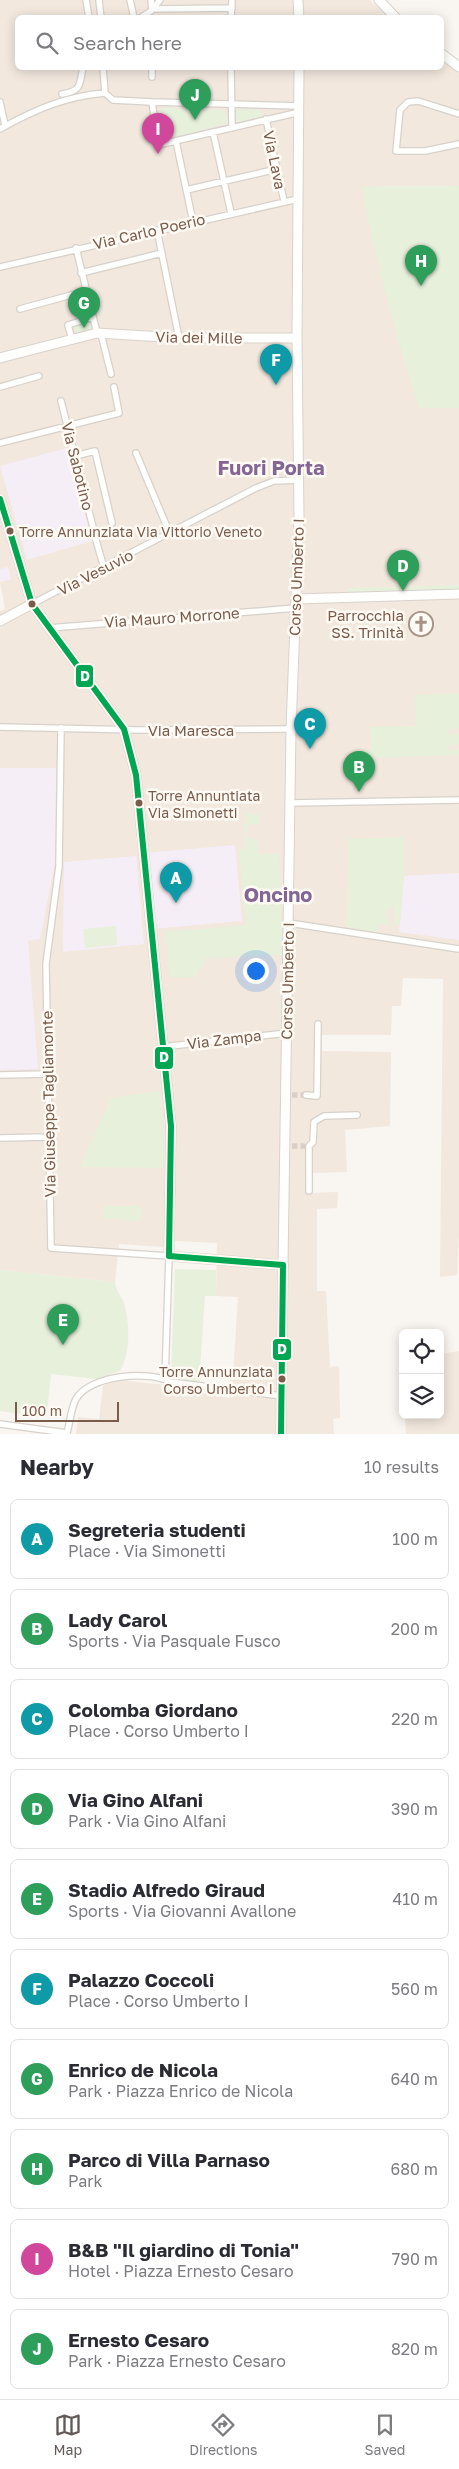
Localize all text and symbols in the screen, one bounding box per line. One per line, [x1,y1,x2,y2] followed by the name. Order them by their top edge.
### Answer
[15,15,444,70] search box
[33,29,61,57] icon: search
[73,31,182,54] text: Search here
[179,79,211,120] pin: J
[142,113,174,154] pin: I
[260,129,290,191] street label: Via Lava
[91,209,207,253] street label: Via Carlo Poerio
[405,245,437,286] pin: H
[68,287,100,328] pin: G
[155,327,243,347] street label: Via dei Mille
[260,344,292,385] pin: F
[58,420,98,512] street label: Via Sabotino
[217,455,325,479] district label: Fuori Porta
[285,518,307,636] street label: Corso Umberto I
[19,523,262,540] place label: Torre Annunziata Via Vittorio Veneto
[5,526,15,536] marker: Torre Annunziata Via Vittorio Veneto
[54,545,136,599] street label: Via Vesuvio
[387,550,419,591] pin: D
[27,599,37,609] unlabelled marker
[104,603,241,631] street label: Via Mauro Morrone
[327,606,404,641] place label: Parrocchia SS. Trinità
[408,611,434,637] church icon: Parrocchia SS. Trinità
[75,664,94,688] line badge: D
[80,667,90,684] text: D
[294,708,326,749] pin: C
[148,721,234,739] street label: Via Maresca
[343,751,375,792] pin: B
[148,787,260,821] place label: Torre Annuntiata Via Simonetti
[134,798,144,808] marker: Torre Annuntiata Via Simonetti
[160,862,192,903] pin: A
[244,882,312,906] district label: Oncino
[277,922,297,1040] street label: Corso Umberto I
[243,958,269,984] your location
[37,1010,59,1197] street label: Via Giuseppe Tagliamonte
[186,1026,262,1052] street label: Via Zampa
[154,1046,174,1070] line badge: D
[159,1048,169,1065] text: D
[47,1304,79,1345] pin: E
[399,1329,444,1419] map controls
[399,1329,444,1374] button: locate
[272,1338,292,1361] line badge: D
[277,1340,287,1357] text: D
[159,1363,273,1397] place label: Torre Annunziata Corso Umberto I
[277,1374,287,1384] marker: Torre Annunziata Corso Umberto I
[399,1374,444,1419] button: layers
[15,1399,119,1422] scale bar
[22,1402,62,1419] text: 100 m
[20,1454,94,1480] text: Nearby
[364,1457,439,1477] text: 10 results
[68,1518,246,1541] text: Segreteria studenti
[31,1529,43,1549] text: A
[392,1529,438,1549] text: 100 m
[68,1541,226,1561] text: Place · Via Simonetti
[68,1608,167,1631] text: Lady Carol
[31,1619,43,1639] text: B
[391,1619,438,1639] text: 200 m
[68,1631,281,1651] text: Sports · Via Pasquale Fusco
[68,1698,238,1721] text: Colomba Giordano
[31,1709,43,1729] text: C
[391,1709,438,1729] text: 220 m
[68,1721,249,1741] text: Place · Corso Umberto I
[68,1788,203,1811] text: Via Gino Alfani
[31,1799,43,1819] text: D
[391,1799,438,1819] text: 390 m
[68,1811,226,1831] text: Park · Via Gino Alfani
[68,1878,265,1901] text: Stadio Alfredo Giraud
[32,1889,42,1909] text: E
[392,1889,438,1909] text: 410 m
[68,1901,296,1921] text: Sports · Via Giovanni Avallone
[68,1968,214,1991] text: Palazzo Coccoli
[32,1979,42,1999] text: F
[391,1979,438,1999] text: 560 m
[68,1991,249,2011] text: Place · Corso Umberto I
[68,2058,218,2081] text: Enrico de Nicola
[31,2069,43,2089] text: G
[390,2069,438,2089] text: 640 m
[68,2081,293,2101] text: Park · Piazza Enrico de Nicola
[68,2148,270,2171] text: Parco di Villa Parnaso
[31,2159,43,2179] text: H
[390,2159,438,2179] text: 680 m
[68,2171,103,2191] text: Park
[68,2238,299,2261] text: B&B "Il giardino di Tonia"
[34,2249,40,2269] text: I
[392,2249,438,2269] text: 790 m
[68,2261,294,2281] text: Hotel · Piazza Ernesto Cesaro
[68,2328,209,2351] text: Ernesto Cesaro
[32,2339,42,2359] text: J
[391,2339,438,2359] text: 820 m
[68,2351,286,2371] text: Park · Piazza Ernesto Cesaro
[54,2411,82,2458] tab: Map
[189,2411,258,2458] tab: Directions
[365,2411,405,2458] tab: Saved

